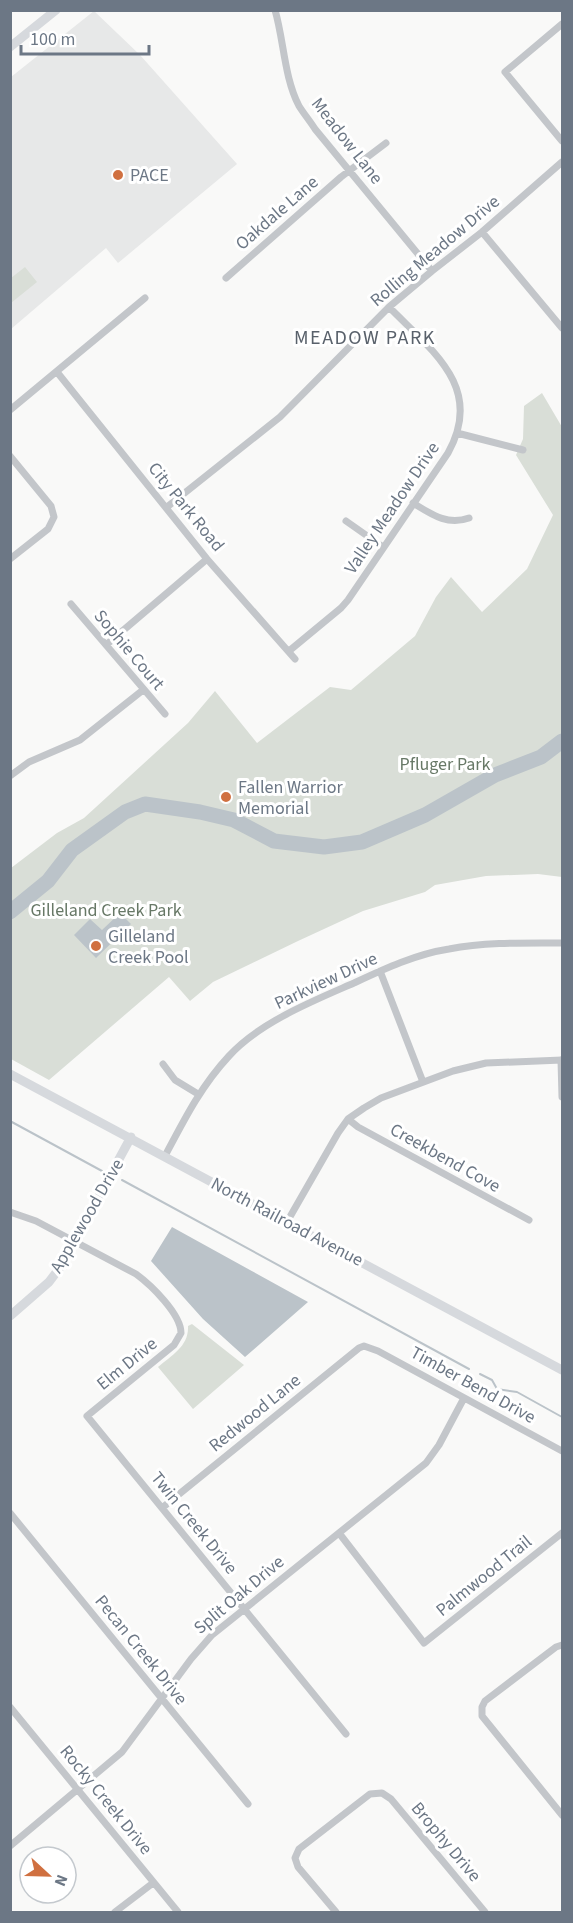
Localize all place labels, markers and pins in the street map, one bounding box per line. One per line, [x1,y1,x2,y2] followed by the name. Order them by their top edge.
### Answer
[130,163,169,188] place label: PACE
[111,168,125,182] marker: PACE
[238,775,344,821] place label: Fallen Warrior Memorial
[219,790,233,804] marker: Fallen Warrior Memorial
[108,924,189,970] place label: Gilleland Creek Pool
[89,939,103,953] marker: Gilleland Creek Pool

